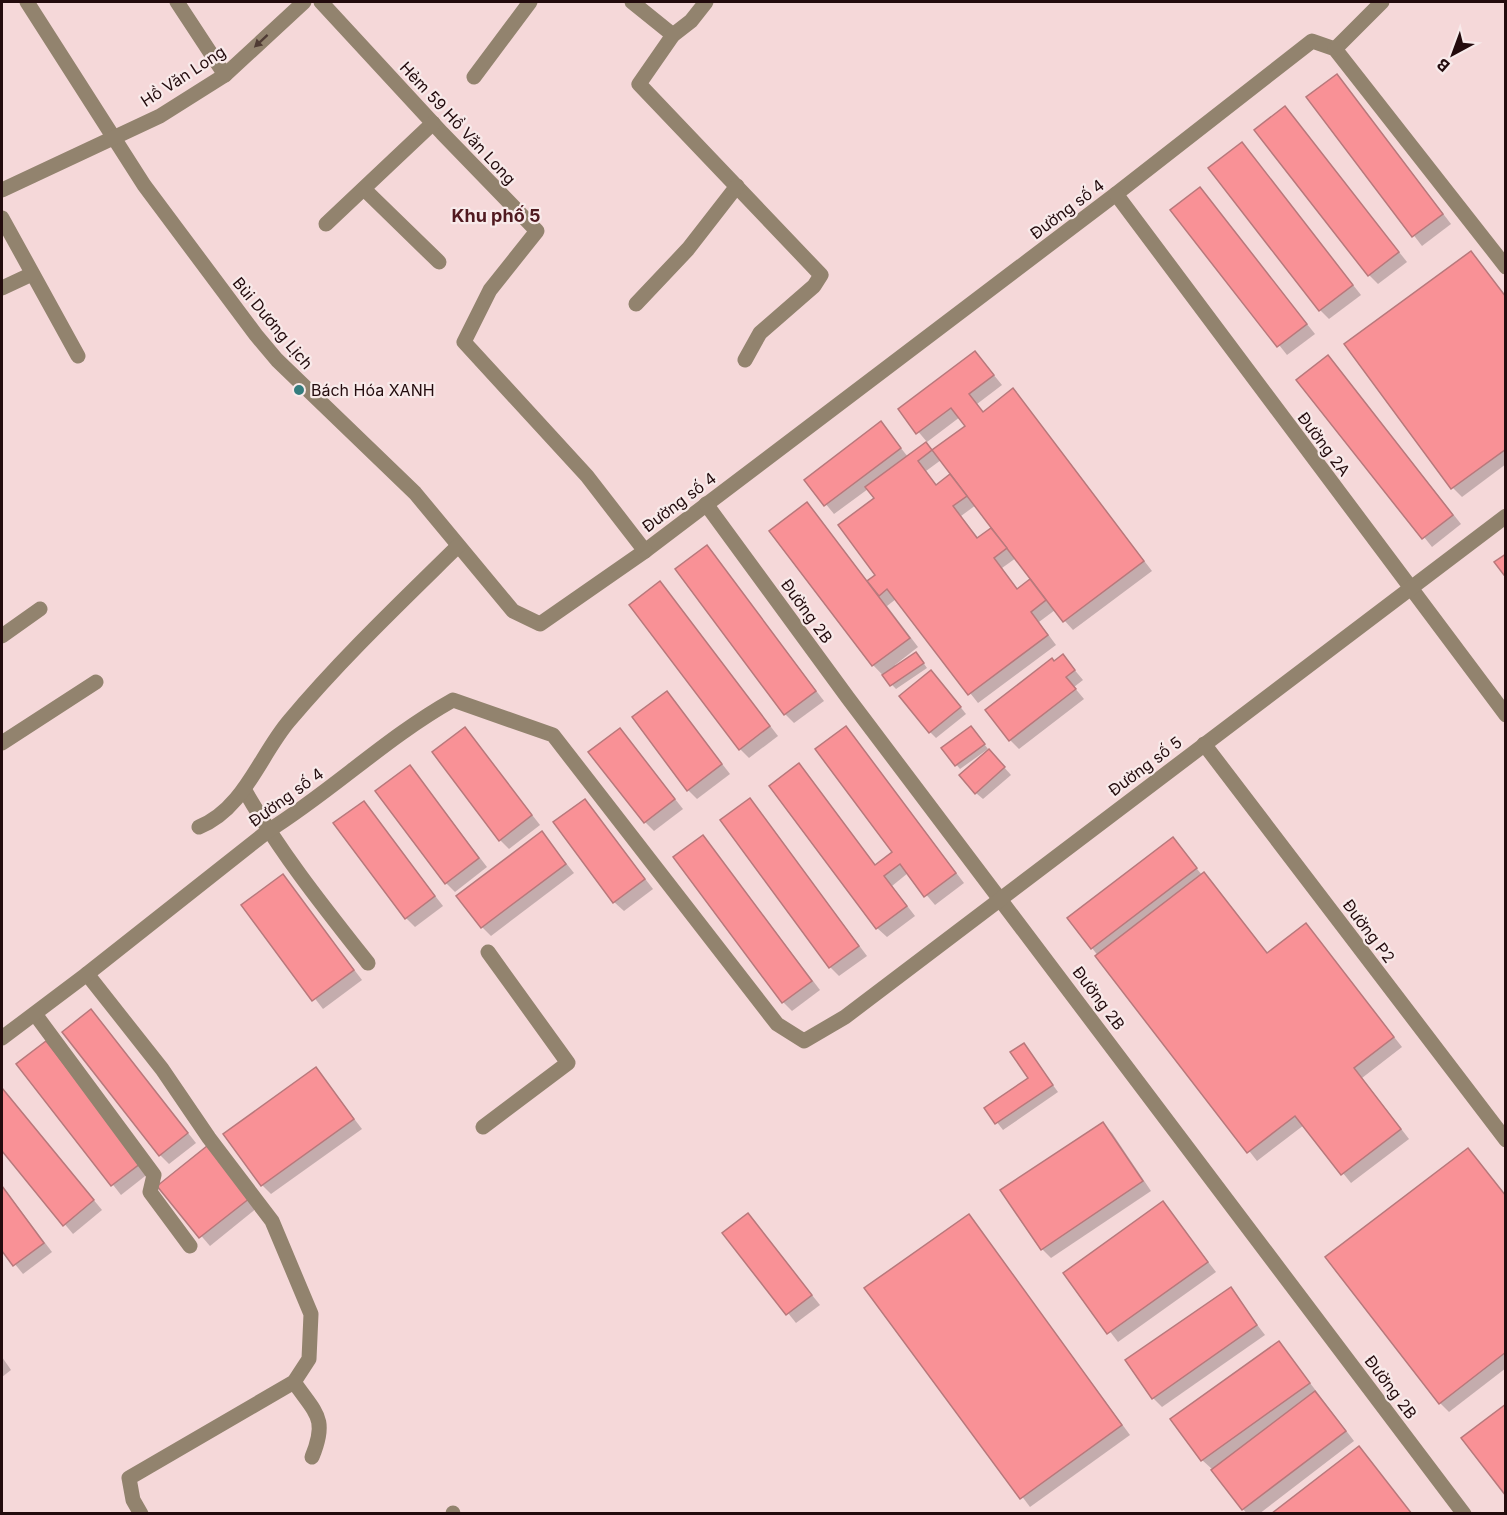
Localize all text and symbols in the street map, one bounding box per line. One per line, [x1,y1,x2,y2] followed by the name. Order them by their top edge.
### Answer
[1423,24,1483,84] north arrow
[254,34,269,47] one-way arrow
[137,41,229,111] street label: Hồ Văn Long
[1433,54,1454,76] text: B
[396,57,520,189] street label: Hẻm 59 Hồ Văn Long
[1026,175,1108,243] street label: Đường số 4
[452,205,540,226] district label: Khu phố 5
[229,273,317,373] street label: Bùi Dương Lịch
[311,380,435,400] place label: Bách Hóa XANH
[292,383,306,397] marker: Bách Hóa XANH
[1293,408,1355,480] street label: Đường 2A
[638,468,720,536] street label: Đường số 4
[777,575,837,647] street label: Đường 2B
[1104,732,1186,800] street label: Đường số 5
[245,763,327,831] street label: Đường số 4
[1339,895,1399,967] street label: Đường P2
[1069,962,1129,1034] street label: Đường 2B
[1361,1351,1421,1423] street label: Đường 2B

